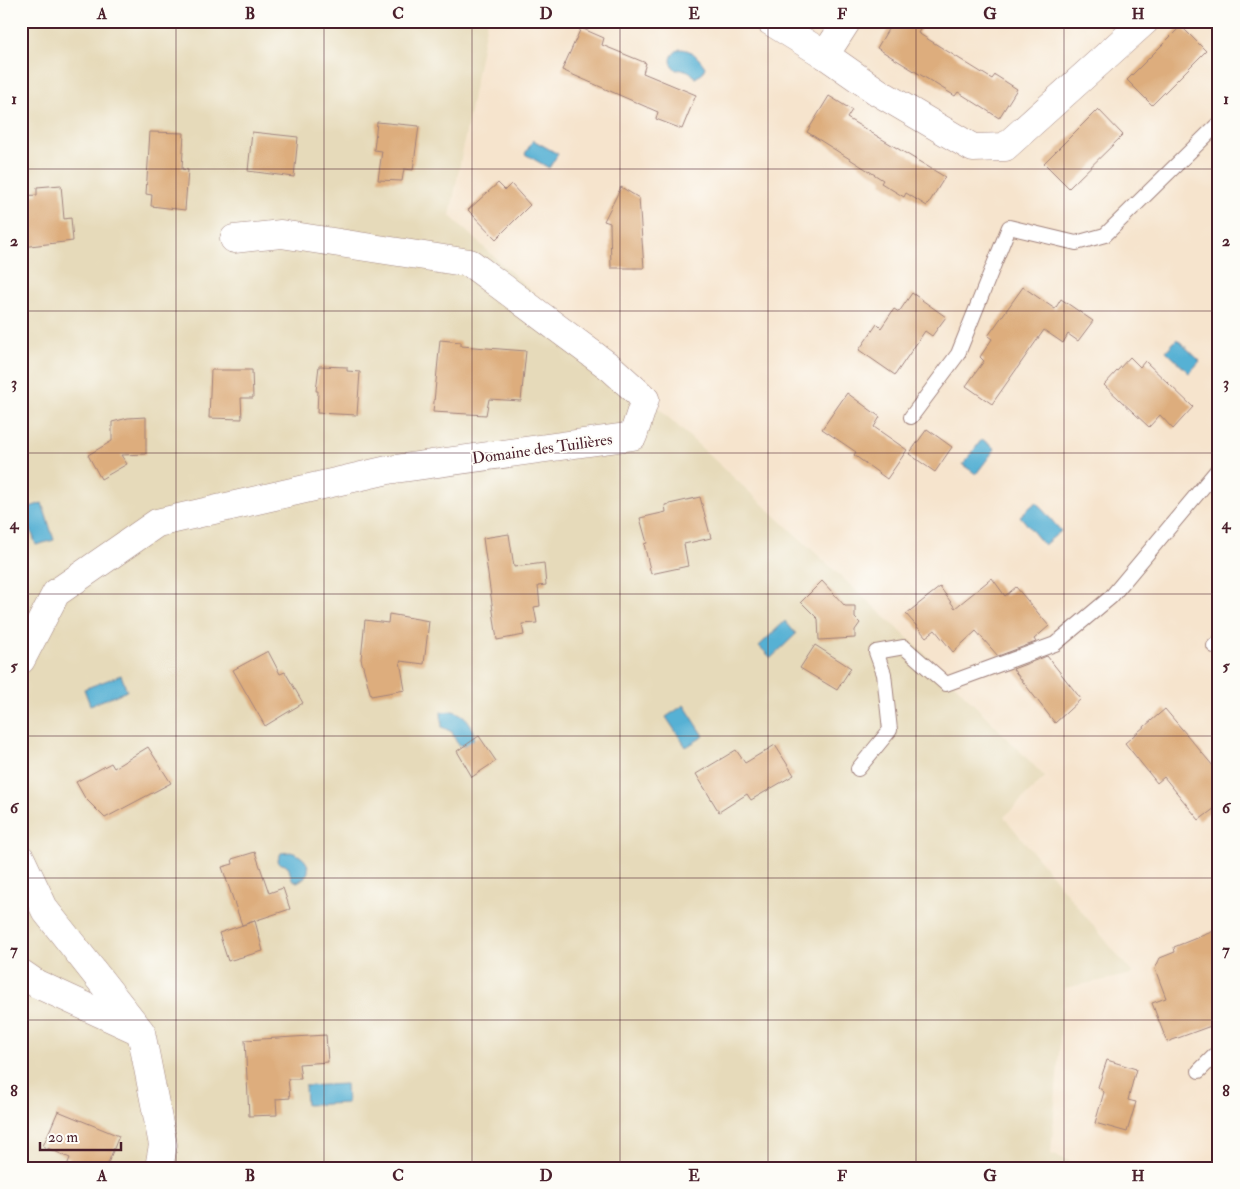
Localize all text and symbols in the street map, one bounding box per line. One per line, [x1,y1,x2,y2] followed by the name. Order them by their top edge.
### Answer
[96,4,108,24] text: A
[245,4,255,24] text: B
[392,4,404,24] text: C
[539,4,553,24] text: D
[688,4,700,24] text: E
[837,4,847,24] text: F
[983,4,997,24] text: G
[1131,4,1145,24] text: H
[11,89,17,109] text: 1
[1223,89,1229,109] text: 1
[10,231,18,251] text: 2
[1222,231,1230,251] text: 2
[11,373,17,393] text: 3
[1223,373,1229,393] text: 3
[471,429,614,469] street label: Domaine des Tuilières
[9,514,20,534] text: 4
[1221,514,1232,534] text: 4
[10,656,18,676] text: 5
[1222,656,1230,676] text: 5
[10,798,20,818] text: 6
[1222,798,1232,818] text: 6
[10,940,18,960] text: 7
[1222,940,1230,960] text: 7
[10,1081,18,1101] text: 8
[1222,1081,1230,1101] text: 8
[40,1119,121,1151] scale bar
[48,1128,78,1147] text: 20 m
[96,1166,108,1186] text: A
[245,1166,255,1186] text: B
[392,1166,404,1186] text: C
[539,1166,553,1186] text: D
[688,1166,700,1186] text: E
[837,1166,847,1186] text: F
[983,1166,997,1186] text: G
[1131,1166,1145,1186] text: H

